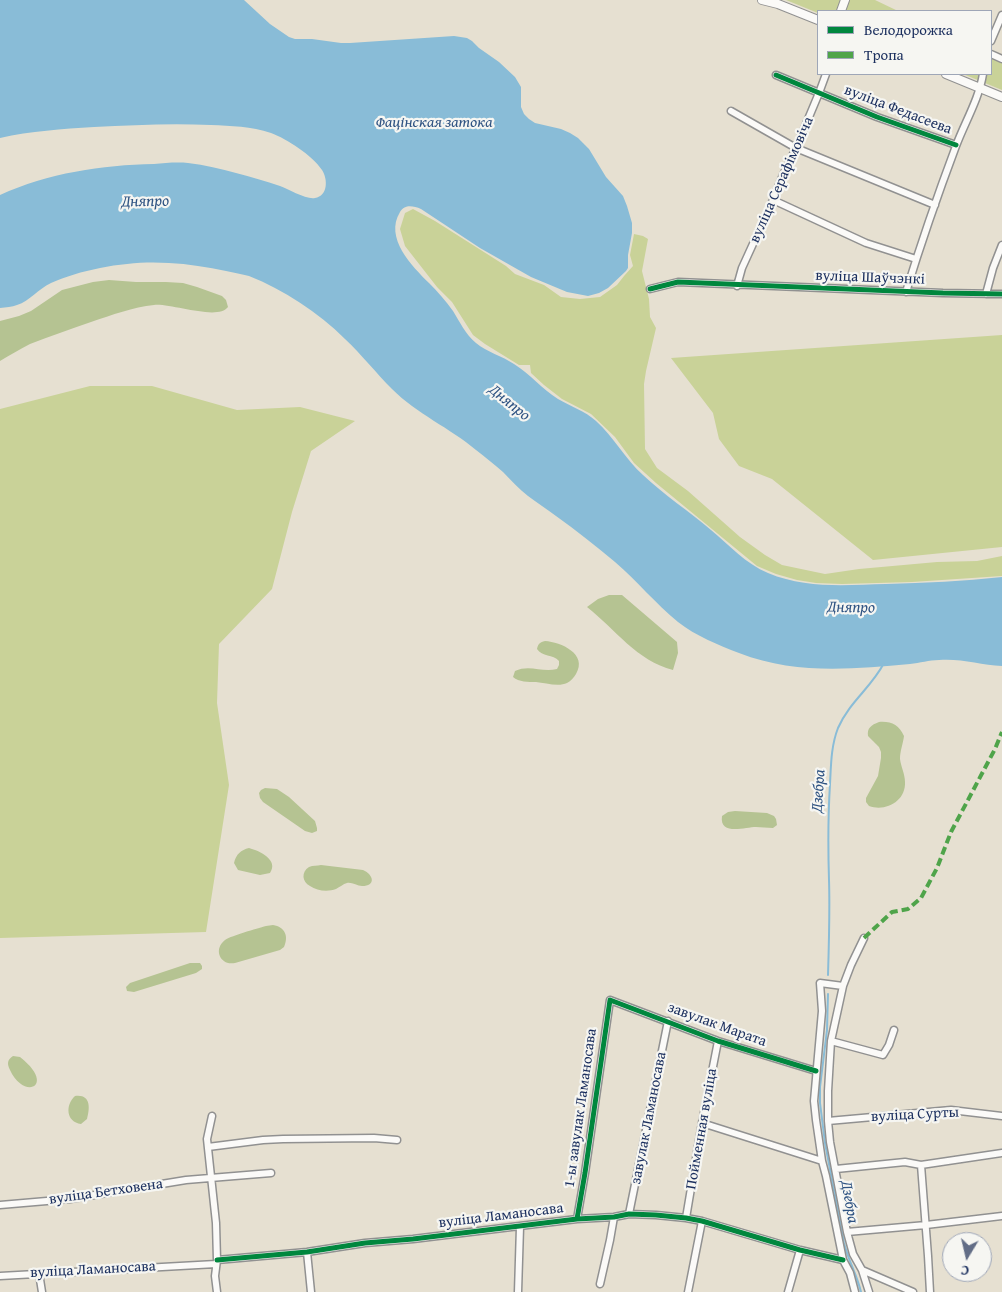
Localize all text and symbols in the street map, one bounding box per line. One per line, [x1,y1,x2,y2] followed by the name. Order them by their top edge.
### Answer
[817,10,992,75] legend
[864,19,953,40] text: Велодорожка
[864,44,904,65] text: Тропа
[842,81,954,139] street label: вуліца Федасеева
[376,113,492,133] water label: Фацінская затока
[746,114,818,246] street label: вуліца Серафімовіча
[121,192,169,212] water label: Дняпро
[815,267,925,289] street label: вуліца Шаўчэнкі
[484,380,534,426] water label: Дняпро
[827,598,875,618] water label: Дняпро
[808,769,830,813] water label: Дзебра
[665,999,769,1051] street label: завулак Марата
[561,1027,601,1189] street label: 1-ы завулак Ламаносава
[627,1050,671,1186] street label: завулак Ламаносава
[682,1067,722,1191] street label: Пойменная вуліца
[871,1104,959,1126] street label: вуліца Сурты
[48,1175,164,1209] street label: вуліца Бетховена
[836,1179,862,1225] water label: Дзебра
[438,1199,564,1233] street label: вуліца Ламаносава
[942,1232,992,1282] north arrow
[30,1258,156,1282] street label: вуліца Ламаносава
[959,1260,970,1281] text: С

